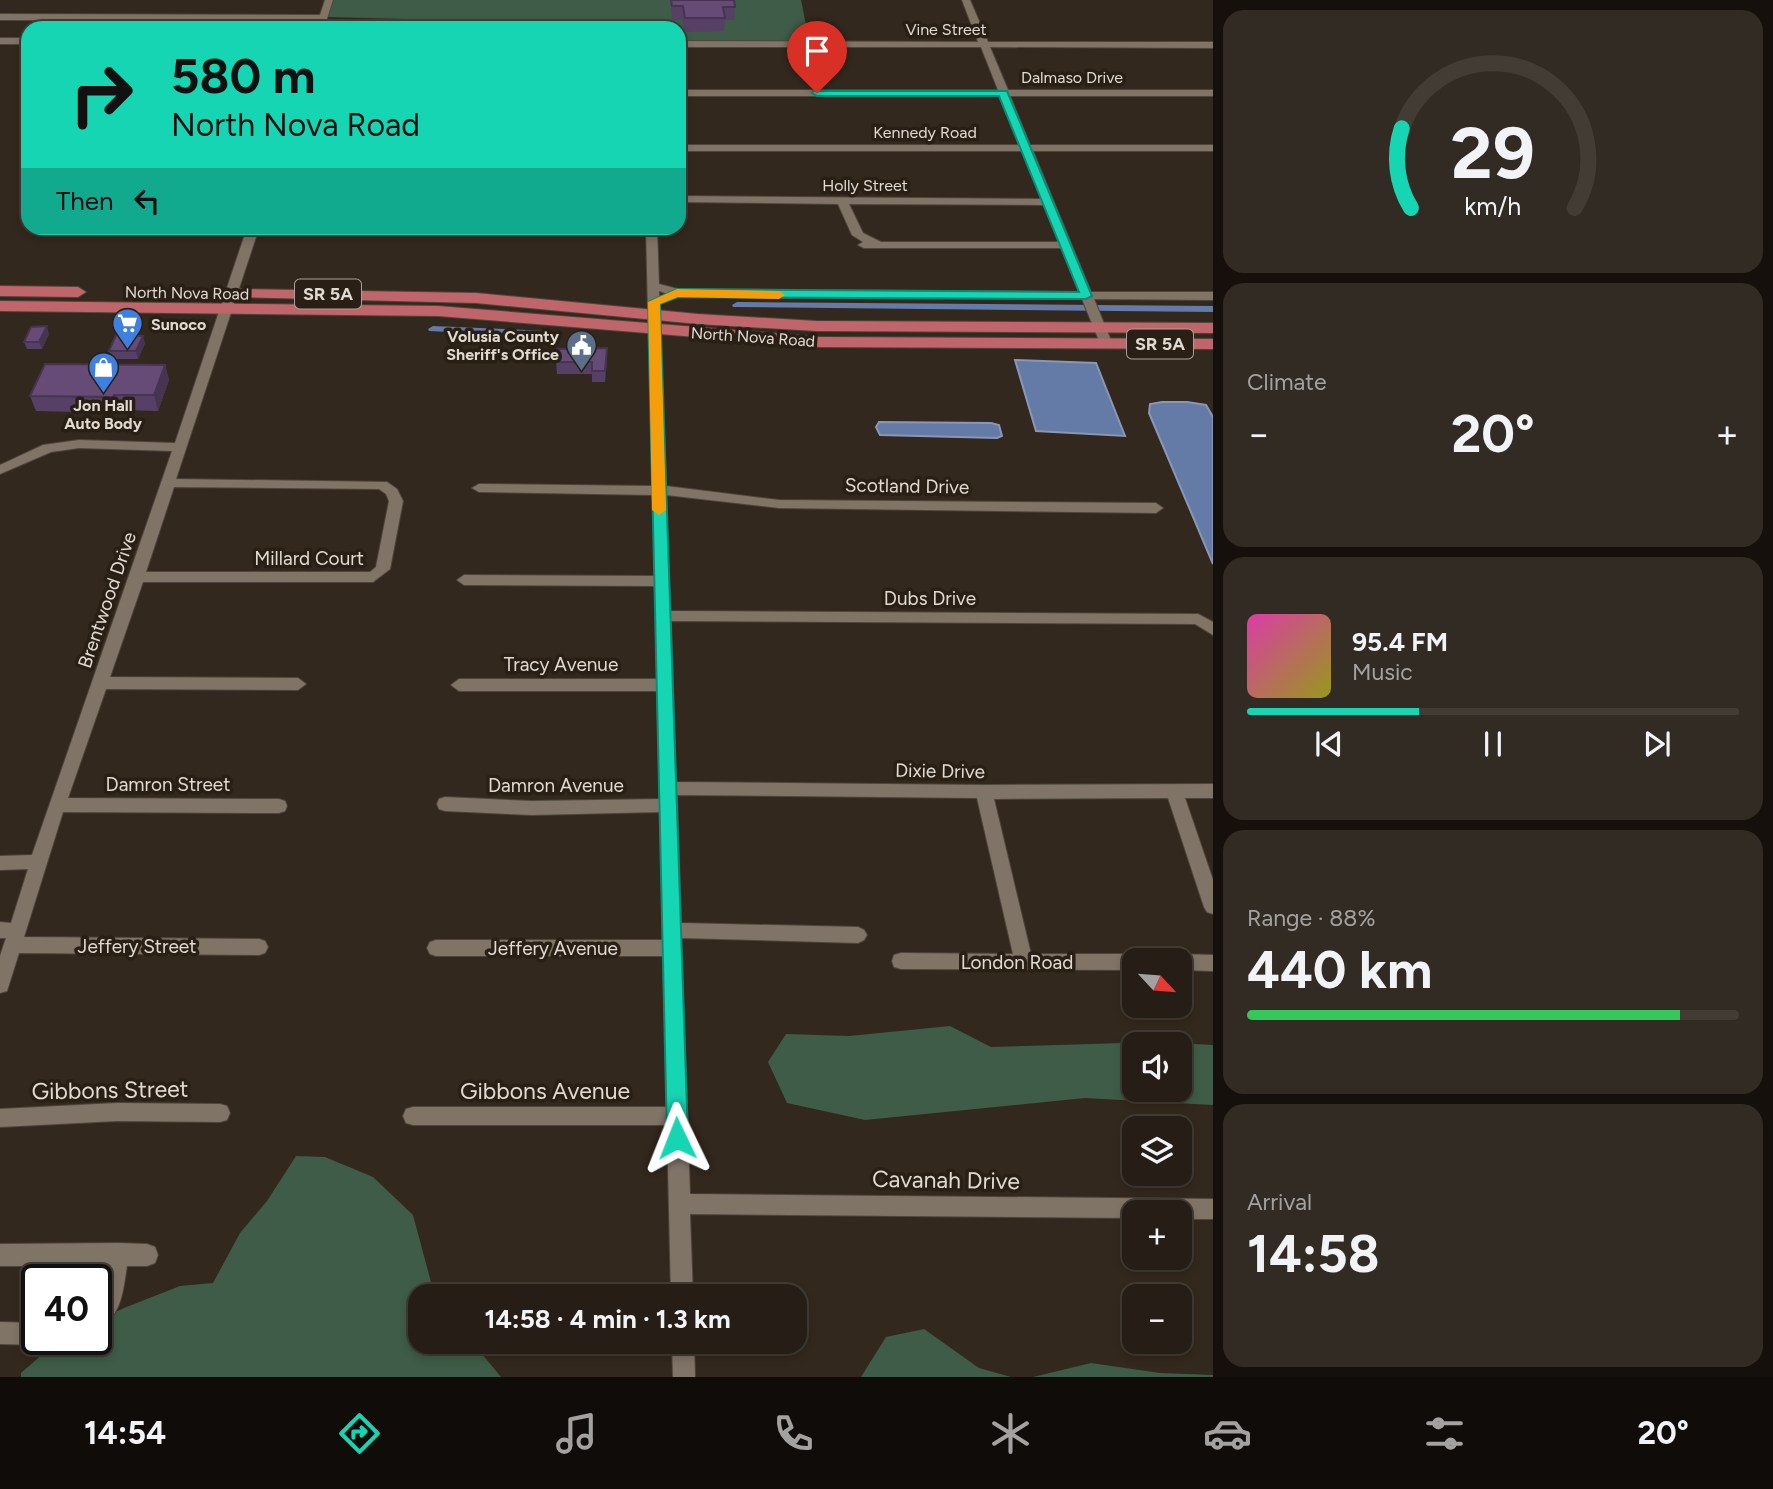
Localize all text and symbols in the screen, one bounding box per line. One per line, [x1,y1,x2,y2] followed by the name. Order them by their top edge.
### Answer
[905,20,987,39] street label: Vine Street
[787,21,847,93] pin
[798,32,836,70] icon: arrive
[171,46,316,105] text: 580 m
[56,49,147,140] icon: right
[1021,68,1123,87] street label: Dalmaso Drive
[171,106,420,144] text: North Nova Road
[1451,109,1535,196] text: 29
[873,123,977,142] street label: Kennedy Road
[822,176,908,195] street label: Holly Street
[128,182,166,220] icon: left
[56,185,114,217] text: Then
[1464,191,1522,221] text: km/h
[295,280,361,308] road number: SR 5A
[125,282,249,304] street label: North Nova Road
[111,307,145,351] supermarket icon: Sunoco
[151,315,206,334] place label: Sunoco
[690,323,816,351] street label: North Nova Road
[446,327,560,364] place label: Volusia County Sheriff's Office
[565,328,599,372] public building icon: Volusia County Sheriff's Office
[1127,330,1193,358] road number: SR 5A
[86,351,120,395] shop icon: Jon Hall Auto Body
[1247,368,1326,396] text: Climate
[64,396,143,433] place label: Jon Hall Auto Body
[1451,403,1535,465] text: 20°
[1247,411,1271,457] text: −
[1715,411,1739,457] text: +
[845,473,969,499] street label: Scotland Drive
[73,529,141,671] street label: Brentwood Drive
[254,547,364,570] street label: Millard Court
[884,587,976,610] street label: Dubs Drive
[1352,626,1448,658] text: 95.4 FM
[504,653,618,676] street label: Tracy Avenue
[1352,658,1413,686] text: Music
[1310,725,1348,763] icon: previous
[1474,725,1512,763] icon: pause
[1638,725,1676,763] icon: next
[895,759,985,783] street label: Dixie Drive
[106,773,230,796] street label: Damron Street
[488,774,624,797] street label: Damron Avenue
[1247,904,1376,932] text: Range · 88%
[78,935,196,958] street label: Jeffery Street
[488,937,618,960] street label: Jeffery Avenue
[1247,939,1432,1001] text: 440 km
[1122,948,1192,1018] north arrow
[1122,948,1192,1354] map controls
[961,951,1073,974] street label: London Road
[1122,1032,1192,1102] button: sound
[31,1075,189,1105] street label: Gibbons Street
[460,1077,630,1105] street label: Gibbons Avenue
[640,1101,714,1175] position arrow
[1122,1116,1192,1186] button: layers
[872,1165,1020,1195] street label: Cavanah Drive
[1247,1188,1312,1216] text: Arrival
[1122,1200,1192,1270] button: +
[1247,1223,1380,1285] text: 14:58
[21,1264,112,1355] speed limit sign: 40
[1122,1284,1192,1354] button: −
[484,1303,731,1335] text: 14:58 · 4 min · 1.3 km
[335,1409,384,1458] icon: directions
[552,1409,601,1458] icon: music
[769,1409,818,1458] icon: phone
[986,1409,1035,1458] icon: climate
[1203,1409,1252,1458] icon: car
[1420,1409,1469,1458] icon: filters
[84,1414,166,1452] text: 14:54
[1638,1414,1689,1452] text: 20°

